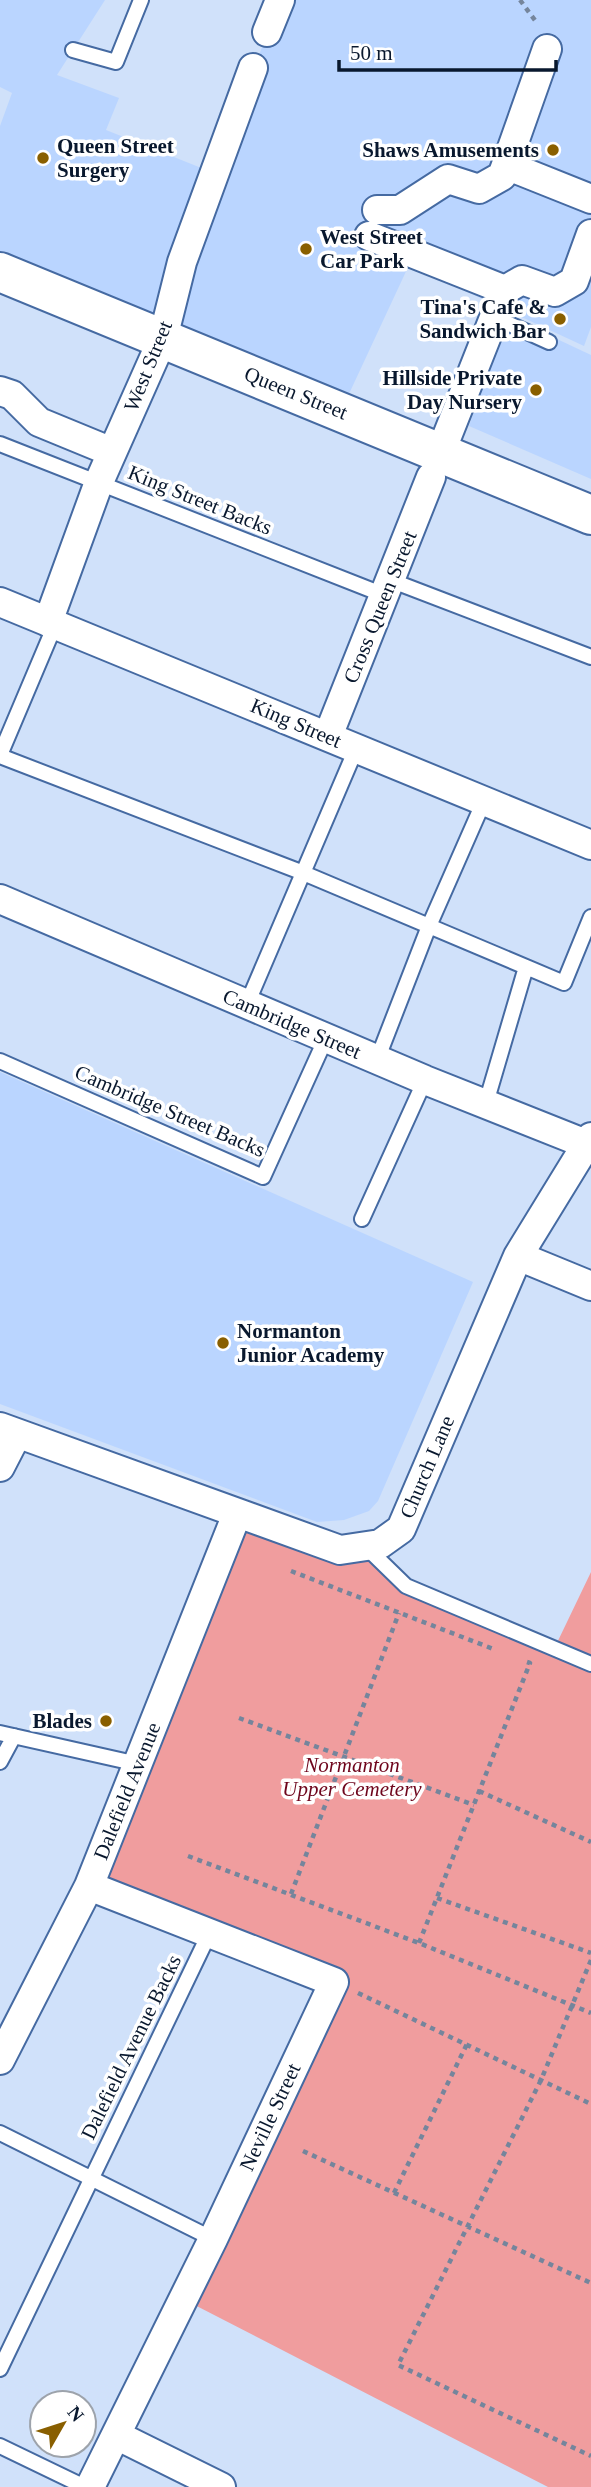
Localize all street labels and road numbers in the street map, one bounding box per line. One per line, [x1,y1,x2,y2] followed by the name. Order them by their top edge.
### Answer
[119,317,177,415] street label: West Street
[241,361,351,425] street label: Queen Street
[125,460,275,540] street label: King Street Backs
[339,527,422,687] street label: Cross Queen Street
[247,693,345,753] street label: King Street
[219,984,365,1064] street label: Cambridge Street
[71,1060,269,1162] street label: Cambridge Street Backs
[395,1412,459,1522] street label: Church Lane
[89,1719,165,1863] street label: Dalefield Avenue
[76,1951,186,2143] street label: Dalefield Avenue Backs
[235,2059,305,2175] street label: Neville Street

